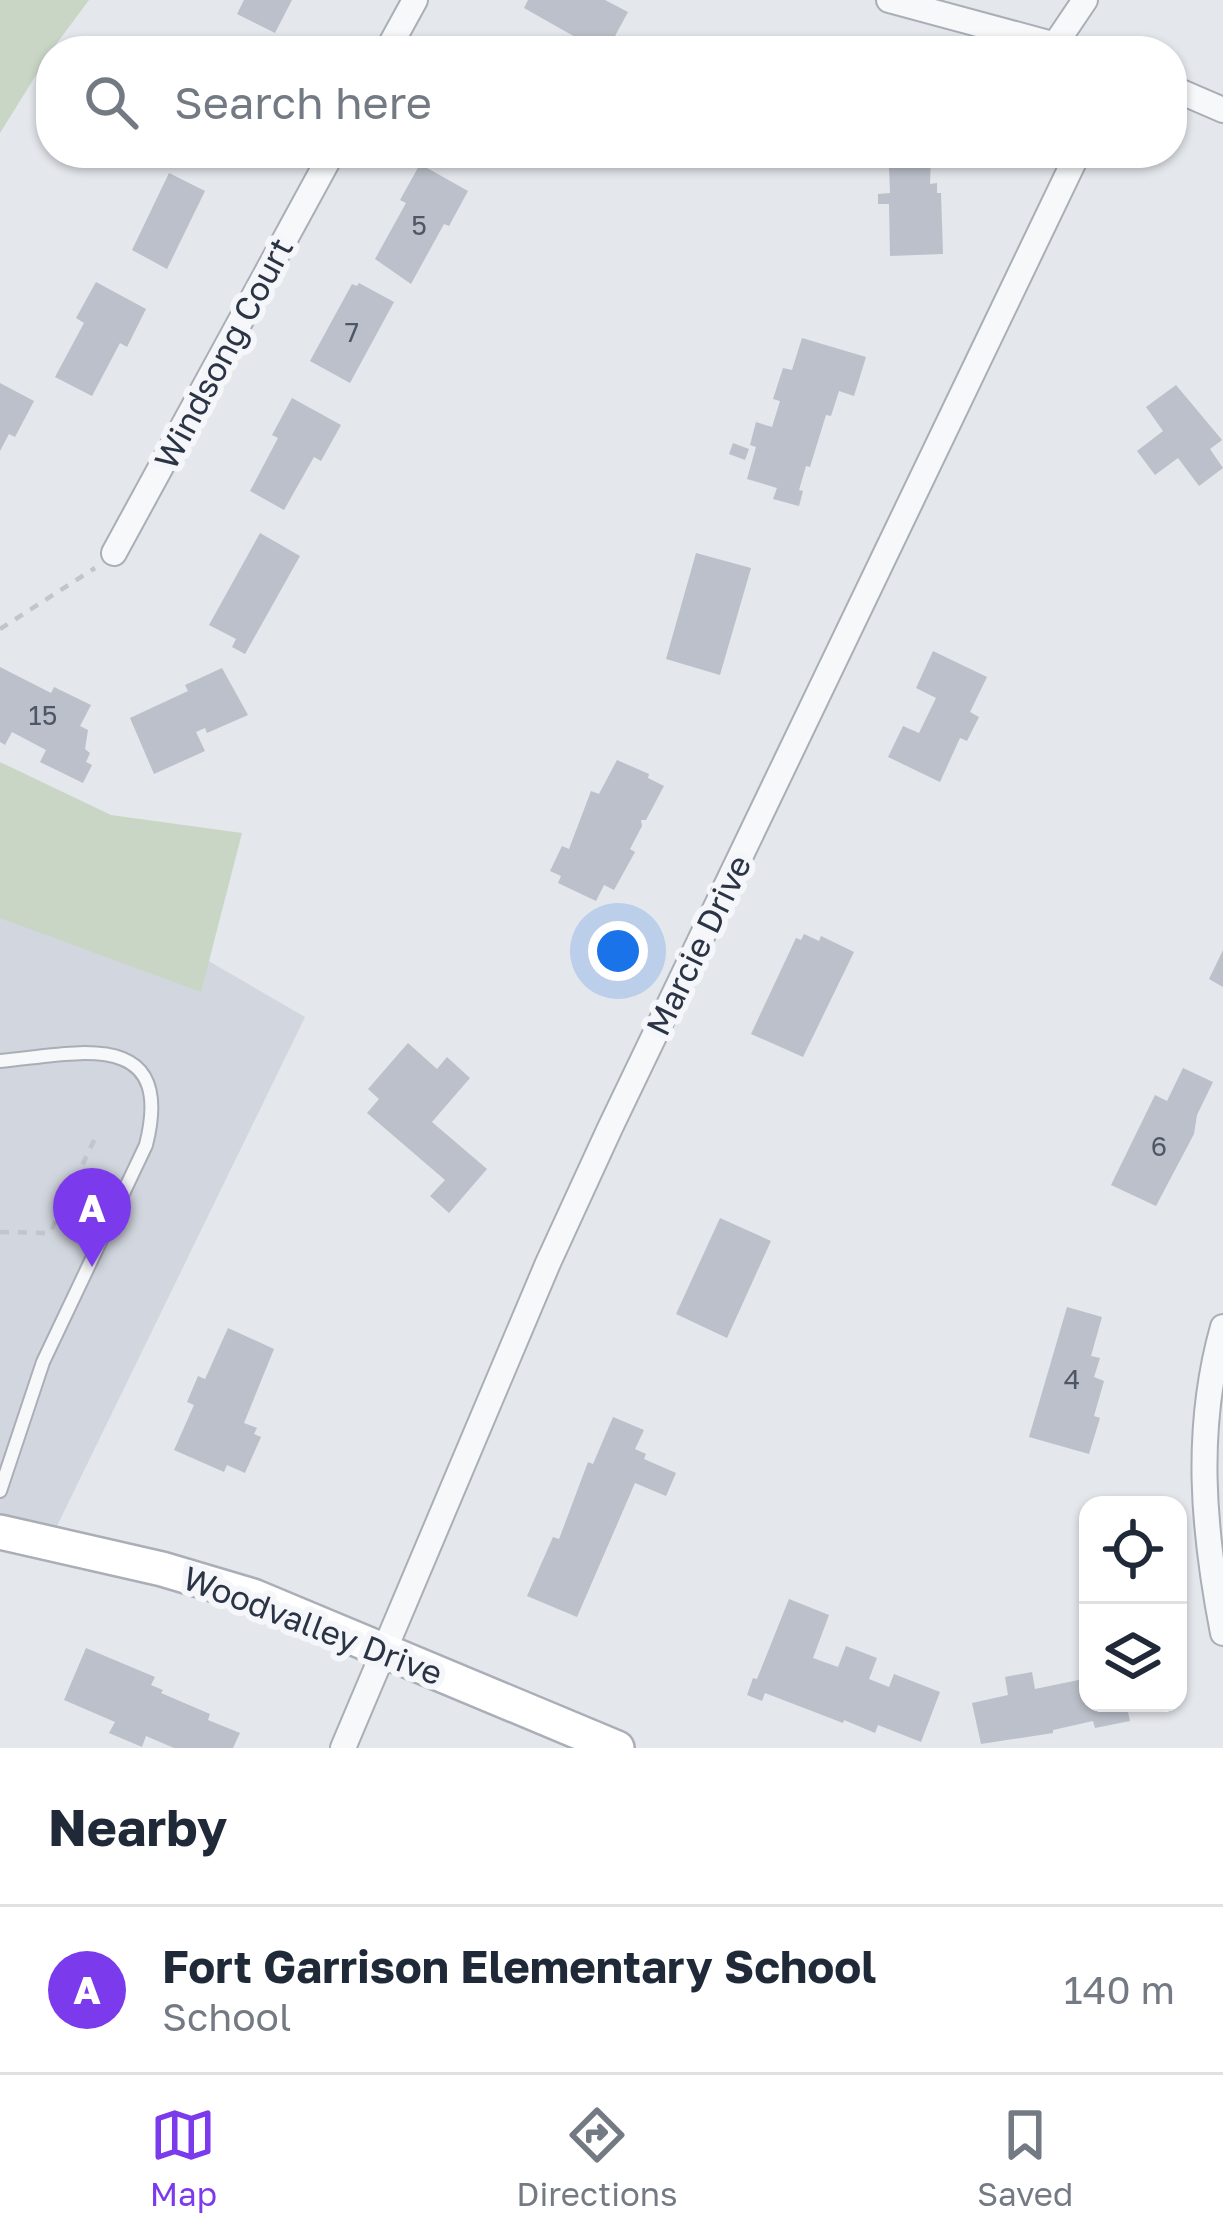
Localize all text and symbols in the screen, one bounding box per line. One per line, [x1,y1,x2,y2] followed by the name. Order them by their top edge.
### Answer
[36,36,1187,168] search box
[78,69,144,135] icon: search
[174,75,432,129] text: Search here
[411,209,427,241] house number: 5
[146,231,300,475] street label: Windsong Court
[345,316,359,348] house number: 7
[29,699,57,731] house number: 15
[638,849,758,1041] street label: Marcie Drive
[588,921,648,981] your location
[1151,1130,1167,1162] house number: 6
[53,1168,131,1267] pin: A
[1064,1363,1080,1395] house number: 4
[1079,1496,1187,1712] map controls
[1079,1496,1187,1604] button: locate
[178,1558,448,1692] street label: Woodvalley Drive
[1079,1604,1187,1712] button: layers
[48,1796,227,1857] text: Nearby
[162,1939,876,1993] text: Fort Garrison Elementary School
[73,1966,101,2013] text: A
[1064,1966,1175,2013] text: 140 m
[162,1993,291,2040] text: School
[150,2102,217,2213] tab: Map
[516,2102,678,2213] tab: Directions
[977,2102,1073,2213] tab: Saved

